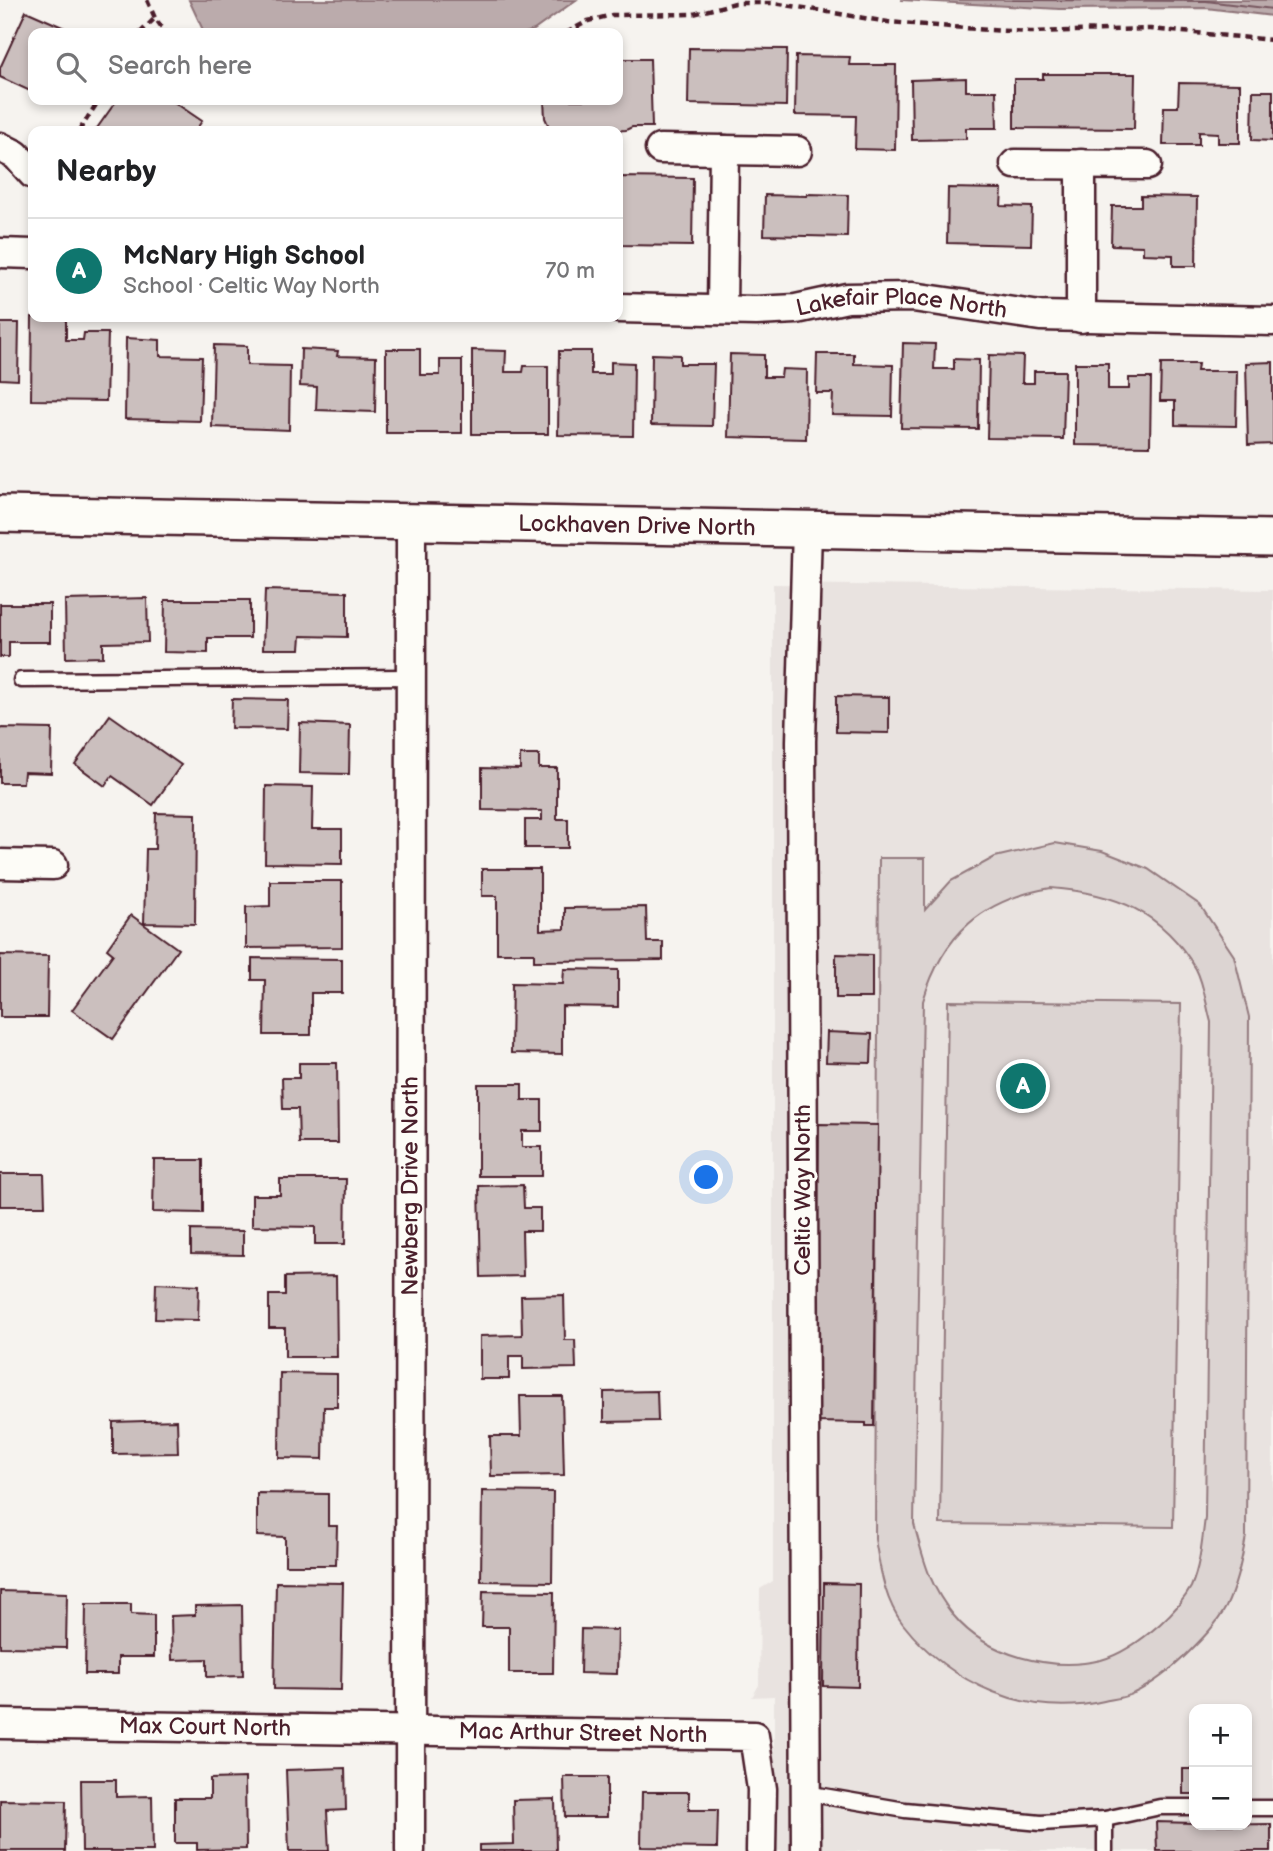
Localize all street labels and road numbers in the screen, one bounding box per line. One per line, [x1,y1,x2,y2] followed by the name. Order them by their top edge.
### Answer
[794,283,1009,325] street label: Lakefair Place North
[518,510,756,542] street label: Lockhaven Drive North
[396,1076,425,1296] street label: Newberg Drive North
[789,1104,817,1276] street label: Celtic Way North
[119,1712,291,1743] street label: Max Court North
[458,1717,707,1749] street label: Mac Arthur Street North

